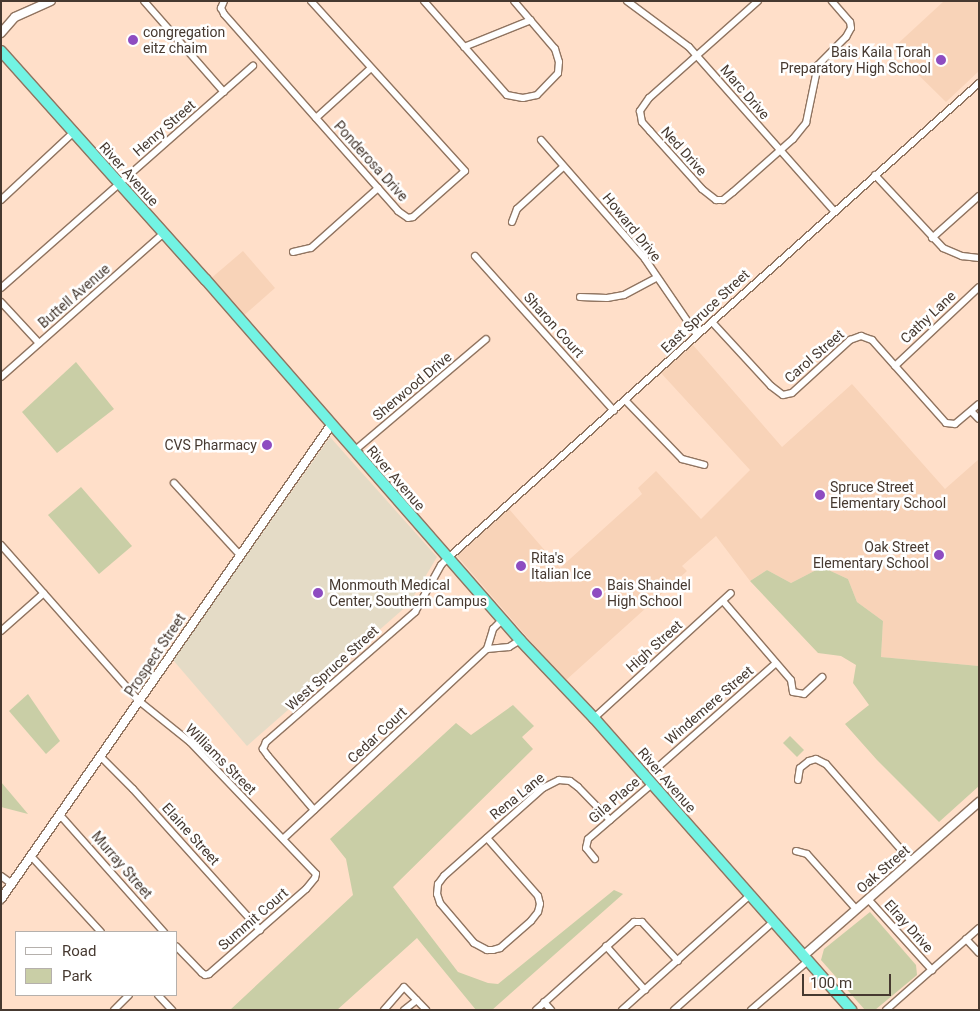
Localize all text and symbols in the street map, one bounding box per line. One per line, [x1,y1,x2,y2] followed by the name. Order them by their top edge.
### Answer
[143,24,225,56] place label: congregation eitz chaim
[127,34,139,46] marker: congregation eitz chaim
[780,44,931,76] place label: Bais Kaila Torah Preparatory High School
[935,54,947,66] marker: Bais Kaila Torah Preparatory High School
[717,61,773,123] street label: Marc Drive
[129,96,199,160] street label: Henry Street
[331,117,411,205] street label: Ponderosa Drive
[658,123,710,179] street label: Ned Drive
[96,139,162,209] street label: River Avenue
[599,189,665,265] street label: Howard Drive
[35,260,113,332] street label: Buttell Avenue
[657,266,753,356] street label: East Spruce Street
[897,287,959,347] street label: Cathy Lane
[520,289,588,361] street label: Sharon Court
[781,326,847,386] street label: Carol Street
[369,348,455,424] street label: Sherwood Drive
[164,437,257,453] place label: CVS Pharmacy
[261,439,273,451] marker: CVS Pharmacy
[363,442,429,514] street label: River Avenue
[830,479,946,512] place label: Spruce Street Elementary School
[814,489,826,501] marker: Spruce Street Elementary School
[813,539,929,572] place label: Oak Street Elementary School
[933,549,945,561] marker: Oak Street Elementary School
[531,550,591,582] place label: Rita's Italian Ice
[515,560,527,572] marker: Rita's Italian Ice
[329,577,487,610] place label: Monmouth Medical Center, Southern Campus
[607,577,691,610] place label: Bais Shaindel High School
[311,586,325,600] marker: Monmouth Medical Center, Southern Campus
[591,587,603,599] marker: Bais Shaindel High School
[121,610,189,700] street label: Prospect Street
[623,617,685,675] street label: High Street
[282,622,382,714] street label: West Spruce Street
[662,662,756,748] street label: Windemere Street
[344,703,410,767] street label: Cedar Court
[182,720,260,798] street label: Williams Street
[634,744,700,816] street label: River Avenue
[486,769,548,823] street label: Rena Lane
[585,773,643,827] street label: Gila Place
[159,799,223,869] street label: Elaine Street
[88,828,156,902] street label: Murray Street
[853,841,913,897] street label: Oak Street
[215,884,291,954] street label: Summit Court
[881,896,937,956] street label: Elray Drive
[15,931,178,996] legend
[62,942,96,960] text: Road
[805,964,894,996] scale bar
[62,967,92,985] text: Park
[810,974,852,992] text: 100 m

